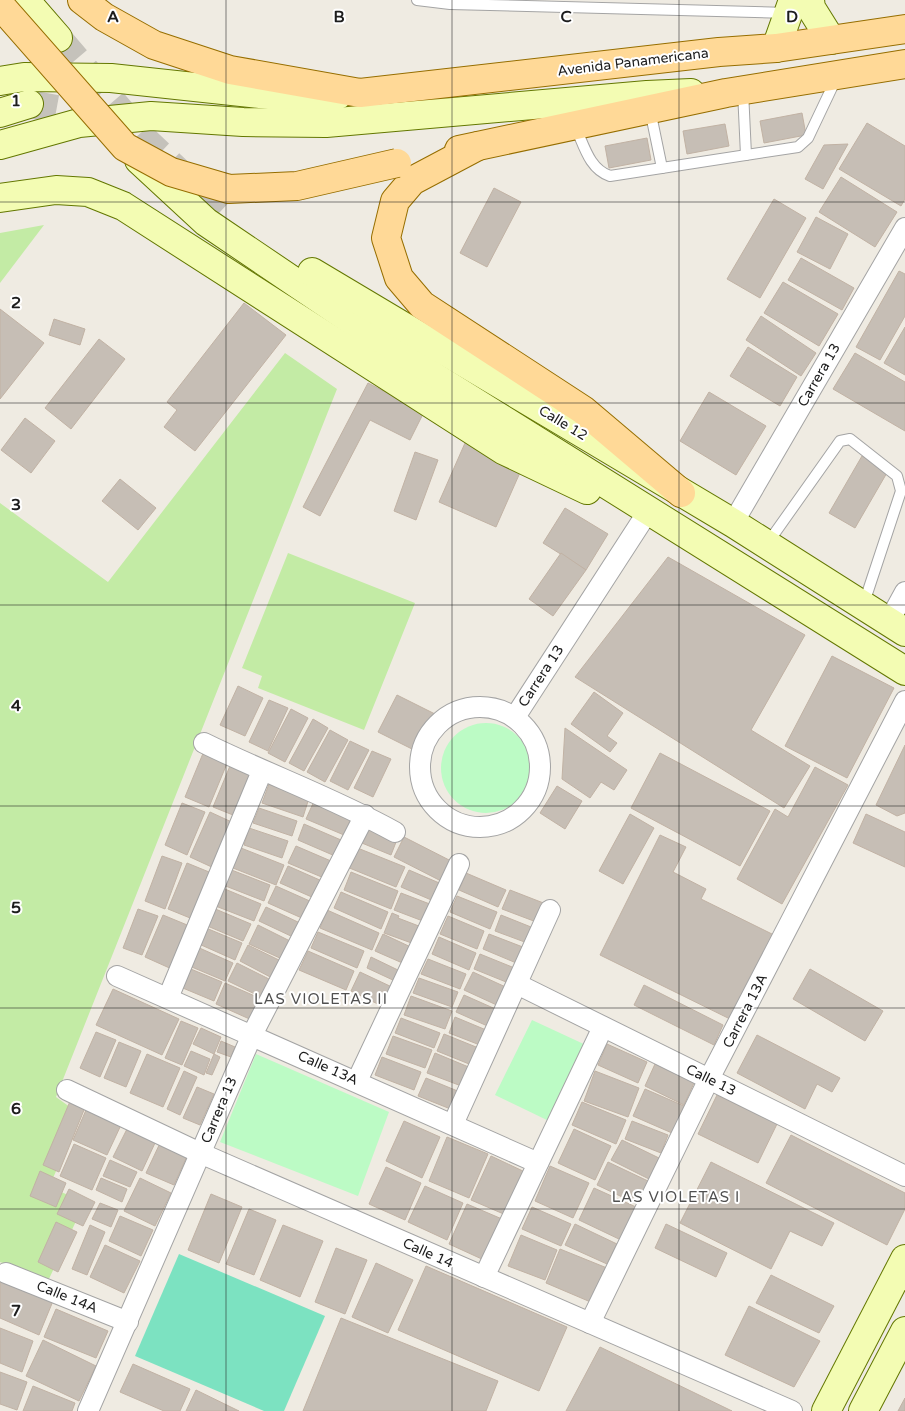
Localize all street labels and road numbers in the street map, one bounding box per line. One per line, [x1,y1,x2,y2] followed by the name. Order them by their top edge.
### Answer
[556,44,710,80] street label: Avenida Panamericana
[794,340,844,410] street label: Carrera 13
[536,402,590,444] street label: Calle 12
[515,642,567,710] street label: Carrera 13
[719,971,771,1051] street label: Carrera 13A
[295,1047,361,1089] street label: Calle 13A
[683,1061,739,1099] street label: Calle 13
[197,1074,241,1146] street label: Carrera 13
[400,1234,456,1272] street label: Calle 14
[34,1277,100,1317] street label: Calle 14A

